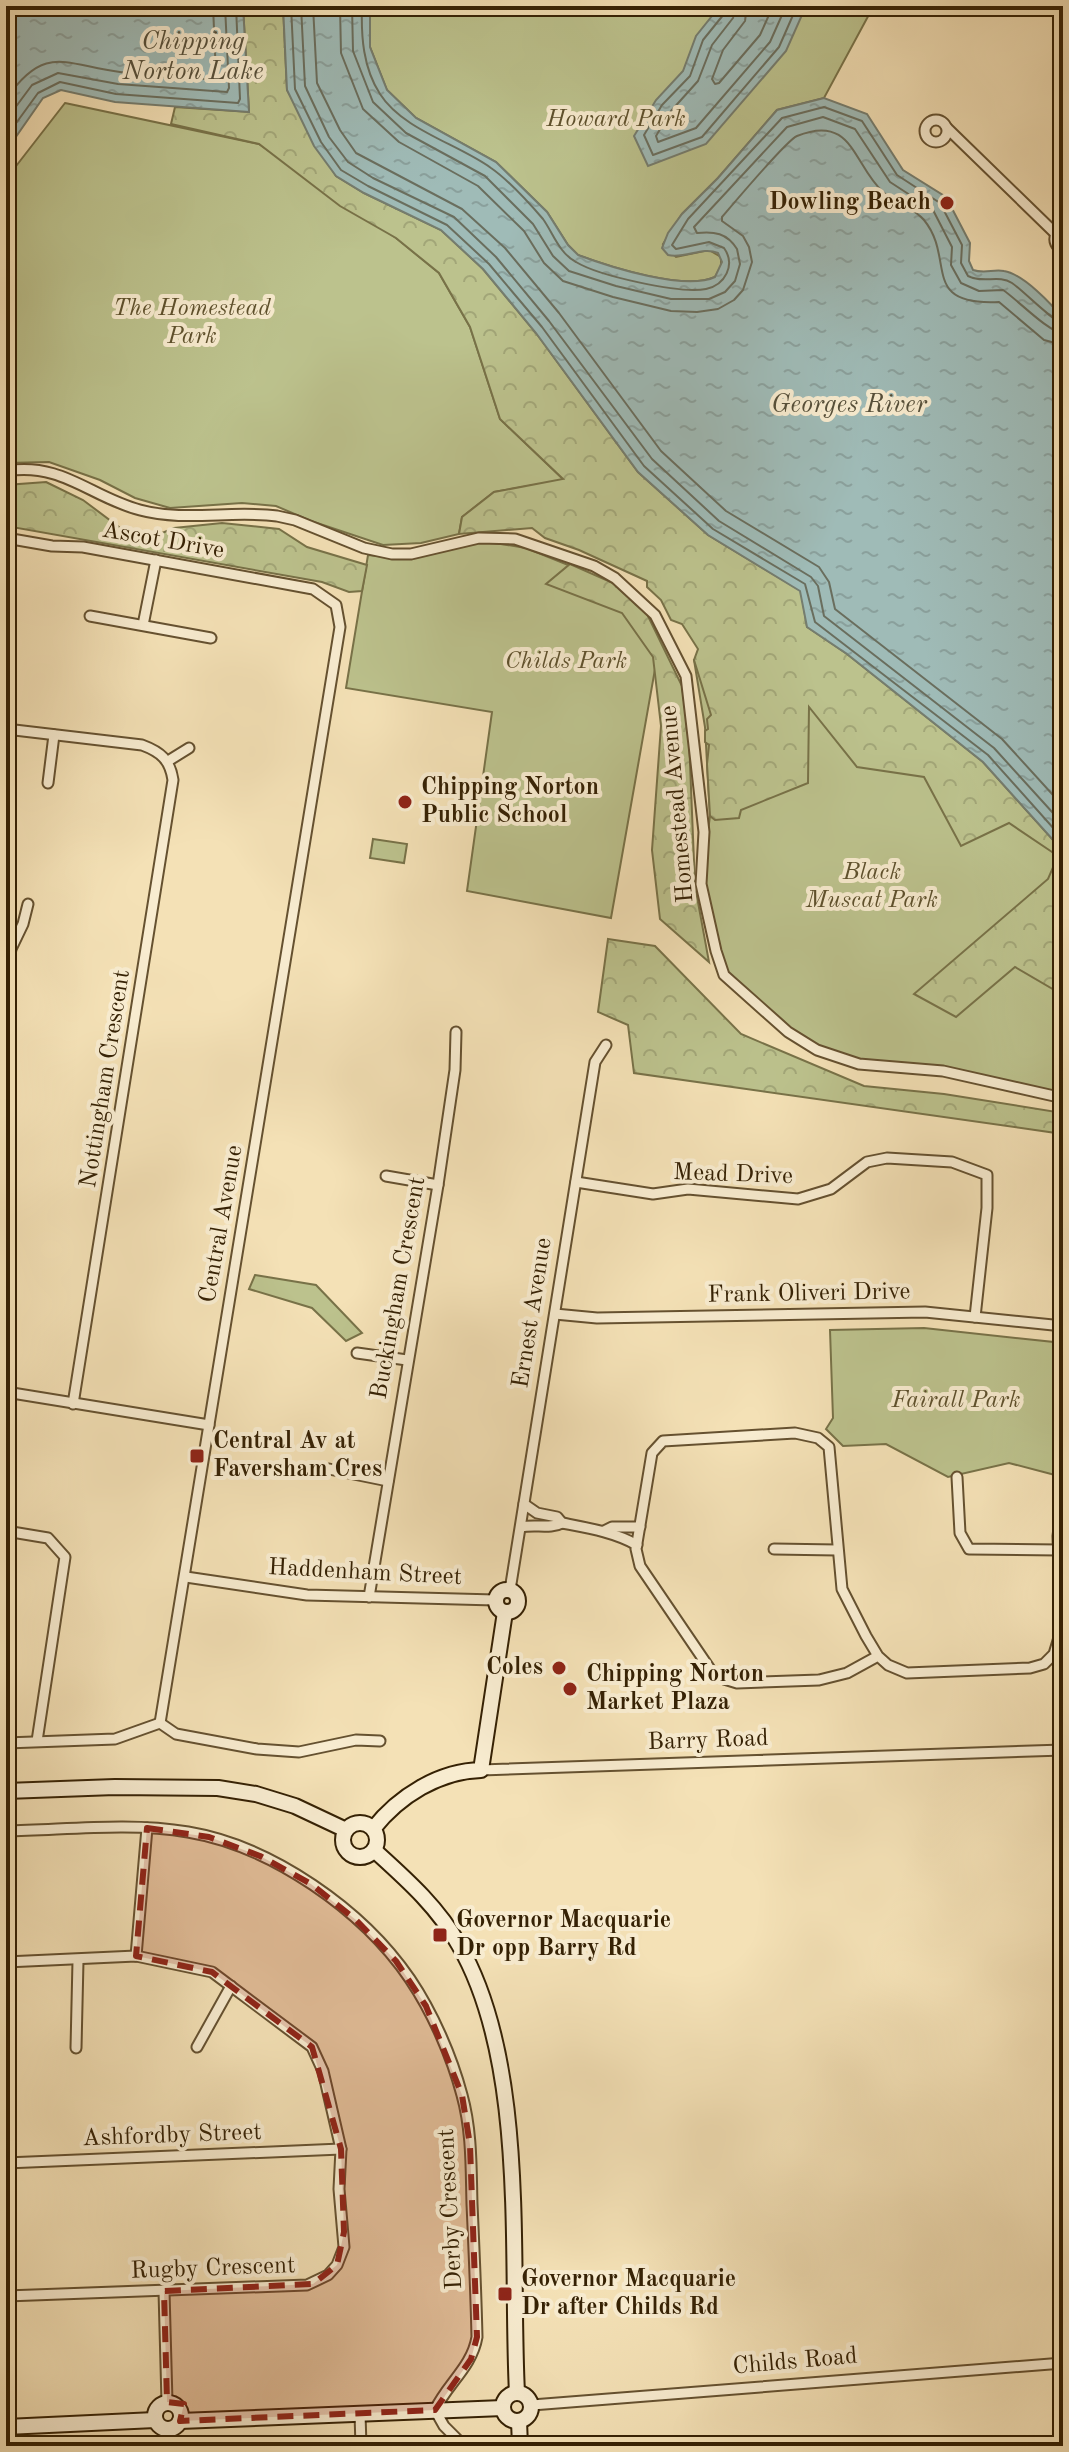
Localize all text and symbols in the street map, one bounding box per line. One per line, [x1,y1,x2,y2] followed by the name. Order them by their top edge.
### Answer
[121,29,264,85] water label: Chipping Norton Lake
[545,108,686,132] park label: Howard Park
[769,191,931,215] place label: Dowling Beach
[938,194,956,212] marker: Dowling Beach
[113,297,271,349] park label: The Homestead Park
[771,392,928,418] water label: Georges River
[100,518,226,564] street label: Ascot Drive
[505,650,627,674] park label: Childs Park
[657,704,699,904] street label: Homestead Avenue
[421,776,599,828] place label: Chipping Norton Public School
[396,793,414,811] marker: Chipping Norton Public School
[805,861,938,913] park label: Black Muscat Park
[77,968,135,1190] street label: Nottingham Crescent
[196,1143,248,1305] street label: Central Avenue
[673,1161,793,1189] street label: Mead Drive
[368,1175,430,1401] street label: Buckingham Crescent
[509,1236,557,1390] street label: Ernest Avenue
[707,1280,911,1308] street label: Frank Oliveri Drive
[890,1389,1021,1413] park label: Fairall Park
[213,1430,382,1482] place label: Central Av at Faversham Cres
[188,1447,206,1465] marker: Central Av at Faversham Cres
[267,1556,463,1590] street label: Haddenham Street
[486,1656,543,1680] place label: Coles
[550,1659,568,1677] marker: Coles
[586,1663,764,1715] place label: Chipping Norton Market Plaza
[561,1680,579,1698] marker: Chipping Norton Market Plaza
[647,1727,769,1755] street label: Barry Road
[456,1909,671,1961] place label: Governor Macquarie Dr opp Barry Rd
[431,1926,449,1944] marker: Governor Macquarie Dr opp Barry Rd
[82,2121,262,2151] street label: Ashfordby Street
[435,2128,467,2290] street label: Derby Crescent
[130,2254,296,2284] street label: Rugby Crescent
[521,2268,736,2320] place label: Governor Macquarie Dr after Childs Rd
[496,2285,514,2303] marker: Governor Macquarie Dr after Childs Rd
[732,2345,858,2379] street label: Childs Road

